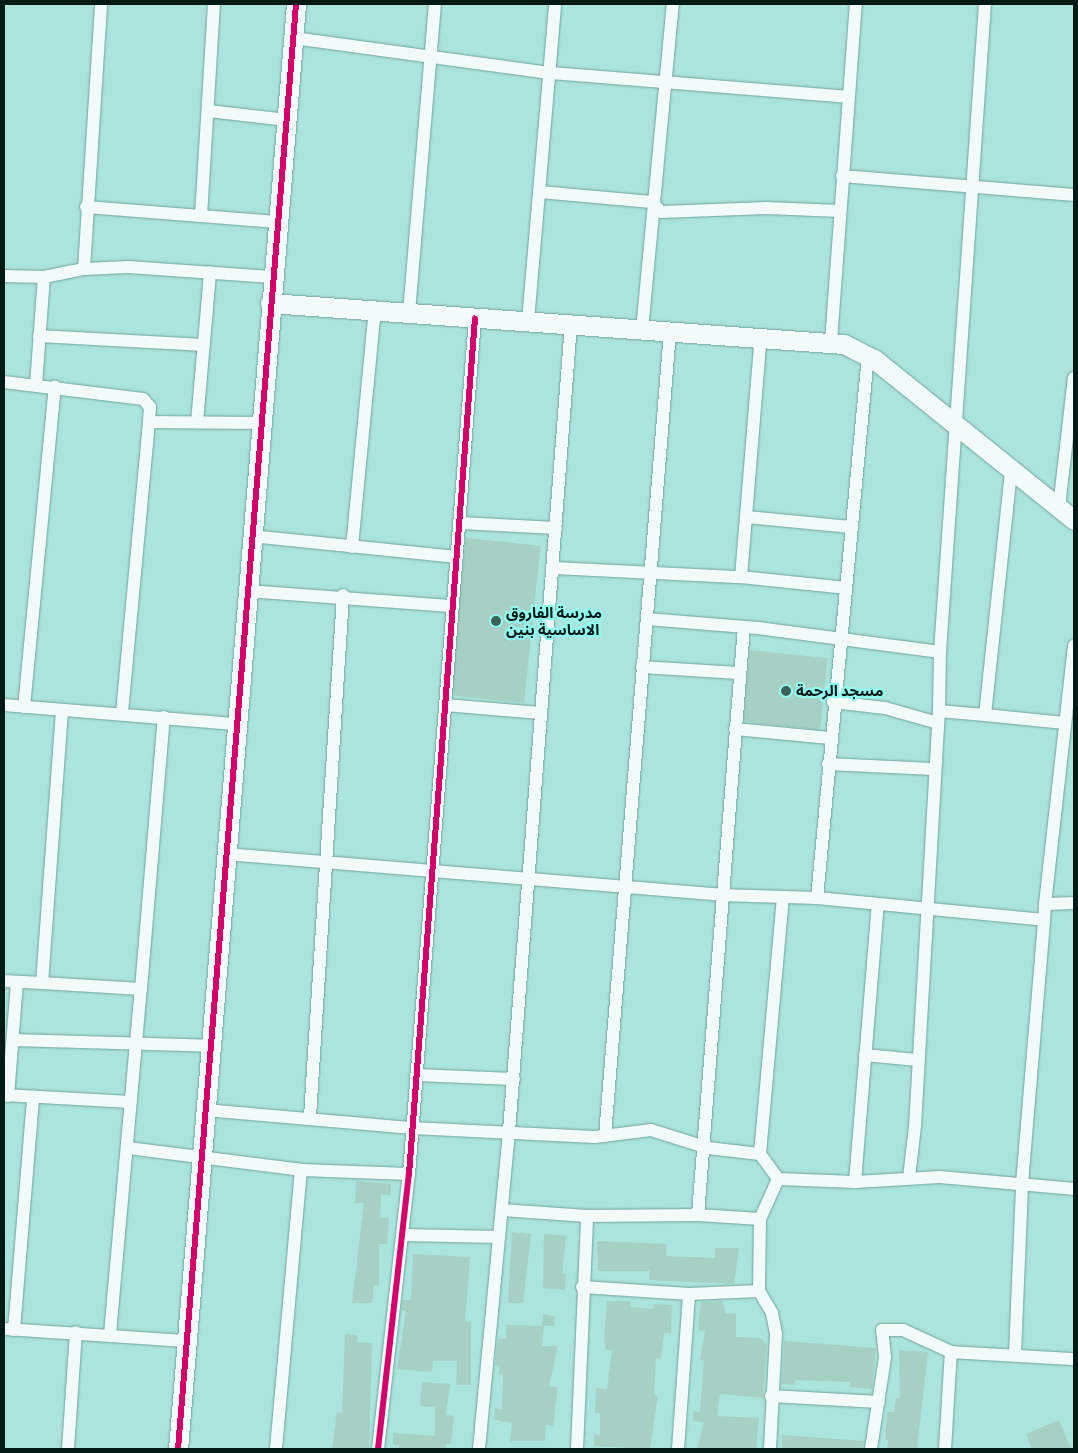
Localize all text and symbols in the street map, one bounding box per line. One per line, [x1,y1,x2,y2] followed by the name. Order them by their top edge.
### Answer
[506,603,602,638] place label: مدرسة الفاروق الاساسية بنين
[490,615,502,627] marker: مدرسة الفاروق الاساسية بنين
[796,682,883,700] place label: مسجد الرحمة
[780,685,792,697] marker: مسجد الرحمة

